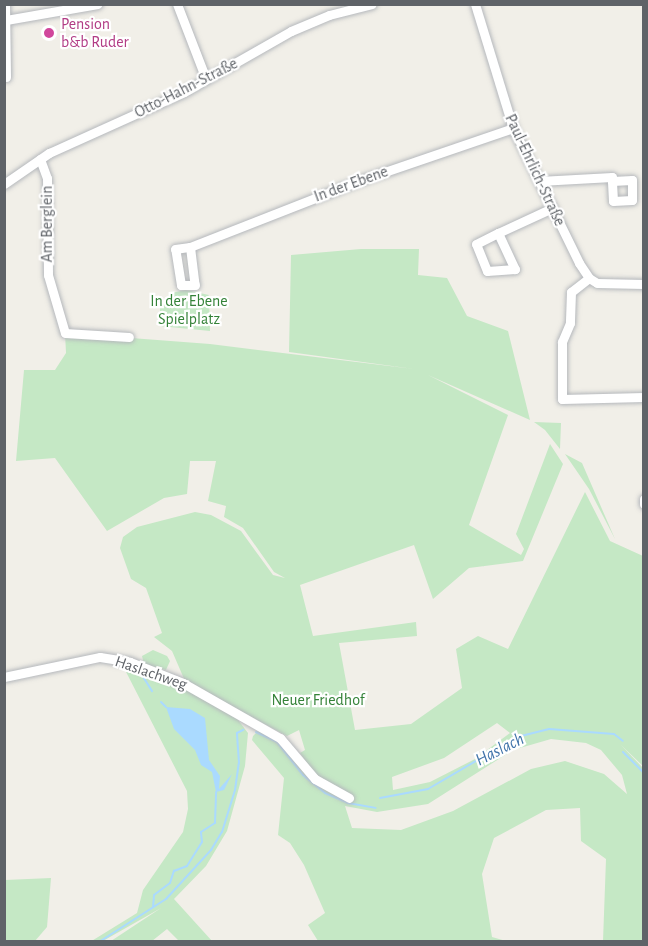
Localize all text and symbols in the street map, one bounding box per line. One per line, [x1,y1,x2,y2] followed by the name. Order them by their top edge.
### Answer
[61,14,129,52] place label: Pension b&b Ruder
[42,26,56,40] marker: Pension b&b Ruder
[131,54,241,122] street label: Otto-Hahn-Straße
[501,111,569,229] street label: Paul-Ehrlich-Straße
[311,162,391,206] street label: In der Ebene
[37,186,57,262] street label: Am Berglein
[150,291,228,329] park label: In der Ebene Spielplatz
[112,652,190,694] street label: Haslachweg
[271,690,365,710] park label: Neuer Friedhof
[472,729,528,771] water label: Haslach

